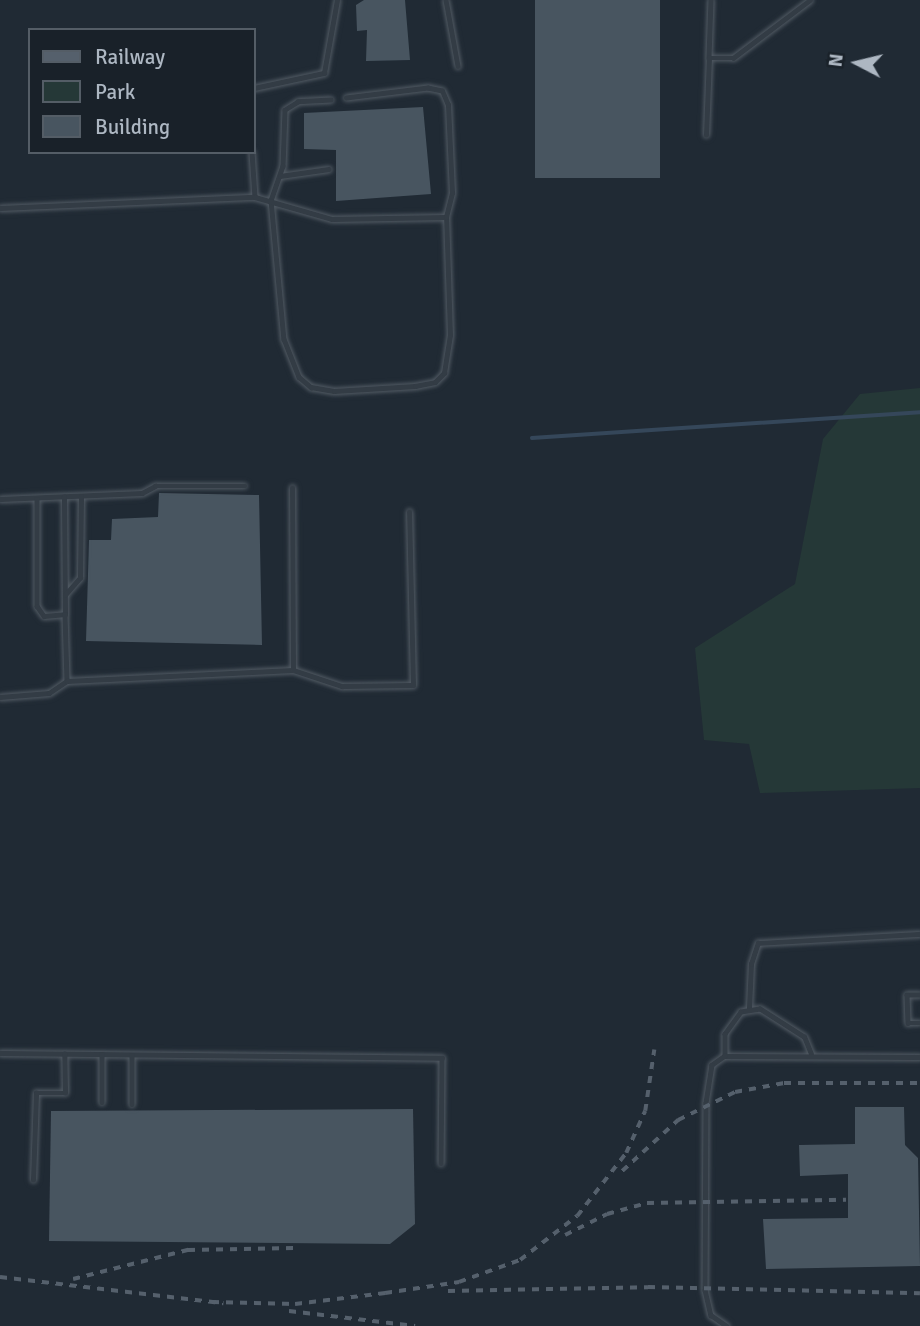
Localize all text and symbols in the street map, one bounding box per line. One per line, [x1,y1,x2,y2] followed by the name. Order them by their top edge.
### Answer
[28,28,256,154] legend
[822,28,892,98] north arrow
[95,44,165,70] text: Railway
[823,52,849,68] text: N
[95,79,135,105] text: Park
[95,114,170,140] text: Building

